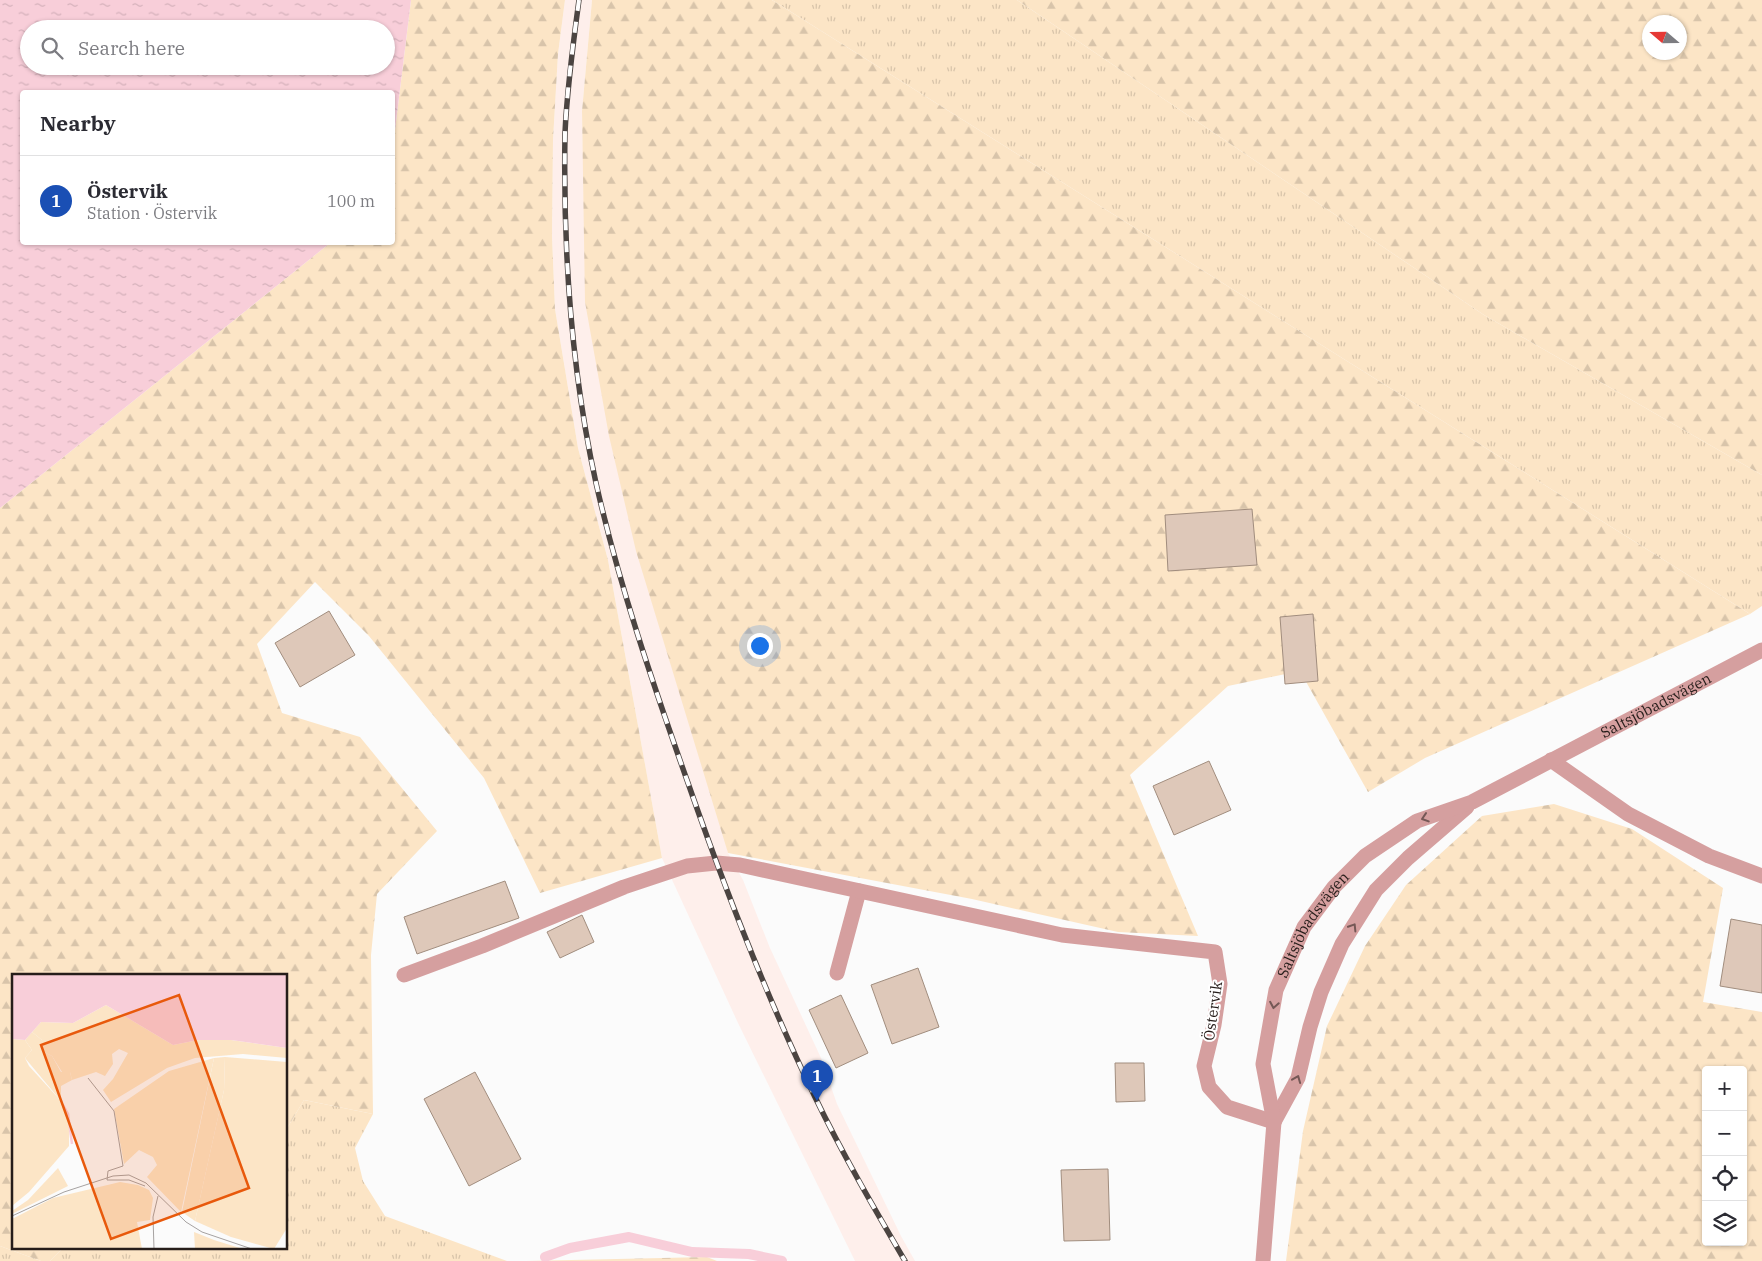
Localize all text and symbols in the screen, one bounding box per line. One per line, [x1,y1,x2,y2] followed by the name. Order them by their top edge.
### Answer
[1642,15,1687,60] north arrow
[20,20,395,75] search box
[38,34,66,62] icon: search
[78,36,185,60] text: Search here
[40,109,116,137] text: Nearby
[87,179,168,203] text: Östervik
[51,191,61,211] text: 1
[327,191,375,211] text: 100 m
[87,203,217,223] text: Station · Östervik
[747,633,773,659] your location
[1597,668,1715,742] street label: Saltsjöbadsvägen
[1422,812,1430,822] one-way arrow
[1273,867,1353,981] street label: Saltsjöbadsvägen
[1346,924,1356,933] one-way arrow
[12,974,288,1248] inset map
[1199,980,1226,1042] street label: Östervik
[1269,1001,1279,1009] one-way arrow
[801,1060,833,1101] pin: 1
[1702,1066,1747,1246] map controls
[1702,1066,1747,1111] button: +
[1290,1075,1301,1084] one-way arrow
[1702,1111,1747,1156] button: −
[1702,1156,1747,1201] button: locate
[1702,1201,1747,1246] button: layers

